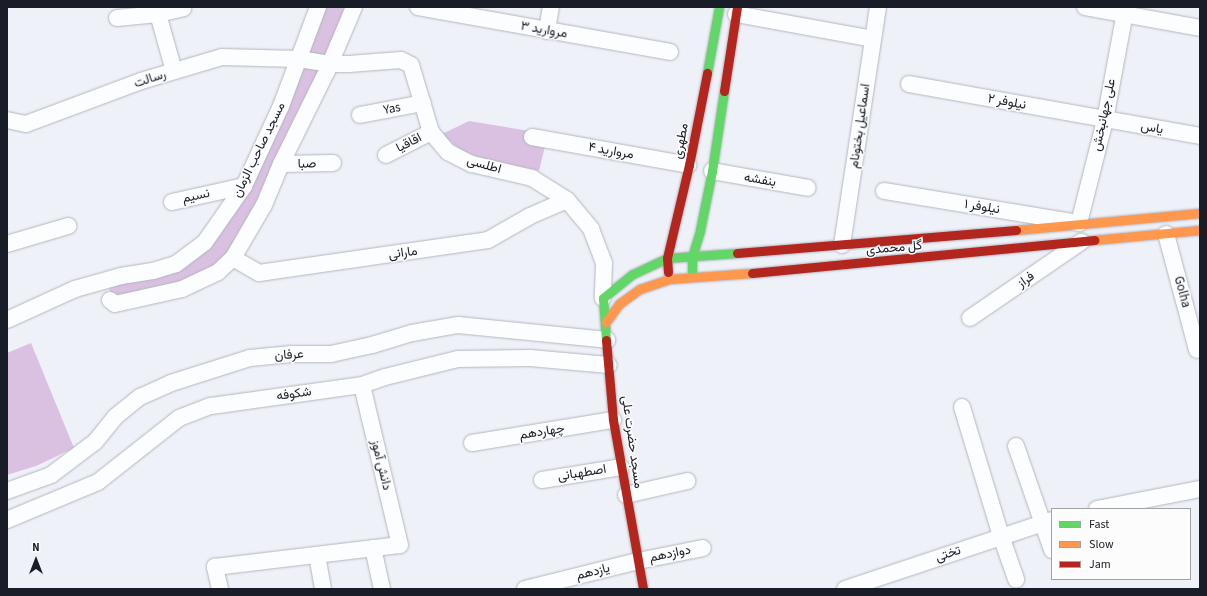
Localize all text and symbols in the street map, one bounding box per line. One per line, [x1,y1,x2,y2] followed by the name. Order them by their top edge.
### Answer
[519,18,569,42] street label: مروارید ۳
[132,66,168,92] street label: رسالت
[1089,77,1119,153] street label: علی جهانبخش
[846,83,874,169] street label: اسماعیل بختونام
[987,91,1027,113] street label: نیلوفر ۲
[229,100,289,200] street label: مسجد صاحب الزمان
[382,100,402,118] street label: Yas
[1139,118,1165,138] street label: یاس
[670,122,692,160] street label: مطهری
[394,130,424,156] street label: اقاقیا
[587,139,635,163] street label: مروارید ۴
[465,153,503,177] street label: اطلسی
[297,156,317,172] street label: صبا
[743,170,777,190] street label: بنفشه
[181,185,211,207] street label: نسیم
[963,197,1001,217] street label: نیلوفر ۱
[865,238,923,258] street label: گل محمدی
[388,243,418,263] street label: مارانی
[1014,269,1038,291] street label: فراز
[1170,275,1194,309] street label: Golha
[274,346,304,364] street label: عرفان
[275,384,313,404] street label: شکوفه
[618,395,646,489] street label: مسجد حضرت علی
[518,421,566,443] street label: چهاردهم
[367,438,395,492] street label: دانش آموز
[556,461,608,485] street label: اصطهبانی
[1051,508,1191,580] legend
[1089,516,1109,533] text: Fast
[1089,536,1114,553] text: Slow
[16,540,56,580] north arrow
[32,540,40,555] text: N
[648,542,692,566] street label: دوازدهم
[933,542,963,566] street label: تختی
[1089,556,1111,573] text: Jam
[574,560,612,584] street label: یازدهم

